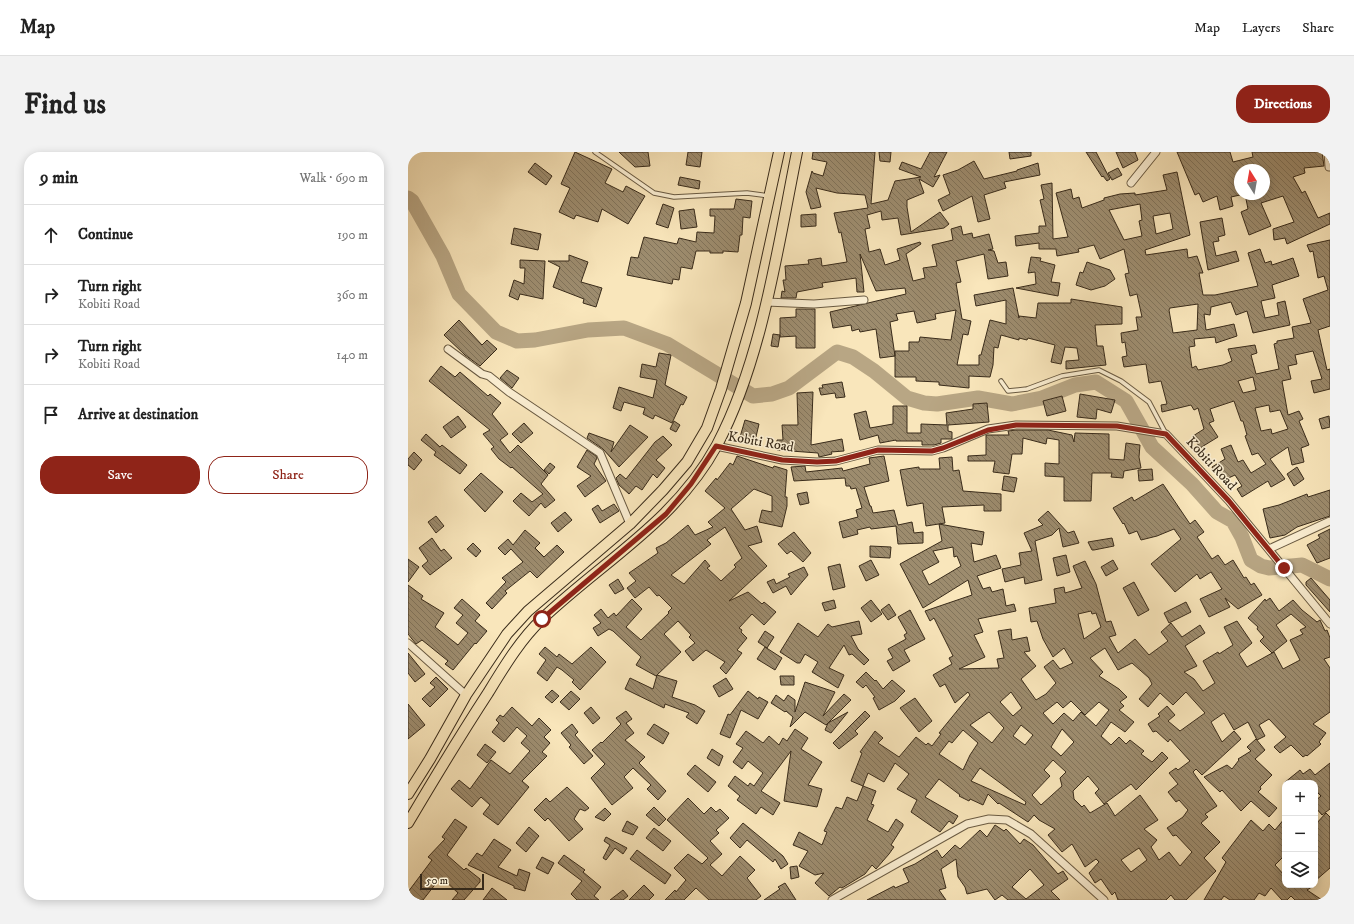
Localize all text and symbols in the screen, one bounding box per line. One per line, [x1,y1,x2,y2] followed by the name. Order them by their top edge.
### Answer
[20,16,55,39] text: Map
[1194,19,1220,37] text: Map
[1242,19,1280,37] text: Layers
[1302,19,1334,37] text: Share
[1236,85,1330,123] button: Directions
[24,87,106,122] text: Find us
[1234,164,1270,200] north arrow
[40,167,78,189] text: 9 min
[299,170,368,186] text: Walk · 690 m
[40,224,62,246] icon: ahead
[78,225,133,244] text: Continue
[337,227,368,243] text: 190 m
[78,277,141,296] text: Turn right
[40,284,62,306] icon: right
[337,287,368,303] text: 360 m
[78,296,140,312] text: Kobiti Road
[78,337,141,356] text: Turn right
[40,344,62,366] icon: right
[336,347,368,363] text: 140 m
[78,356,140,372] text: Kobiti Road
[40,404,62,426] icon: arrive
[78,405,198,424] text: Arrive at destination
[726,427,795,457] street label: Kobiti Road
[1182,433,1241,494] street label: Kobiti Road
[40,456,200,494] button: Save
[208,456,368,494] button: Share
[1275,559,1293,577] route end
[533,610,551,628] route start
[1282,780,1318,888] map controls
[1282,780,1318,816] button: +
[1282,816,1318,852] button: −
[1282,852,1318,888] button: layers
[420,872,484,891] scale bar
[426,874,448,888] text: 50 m

